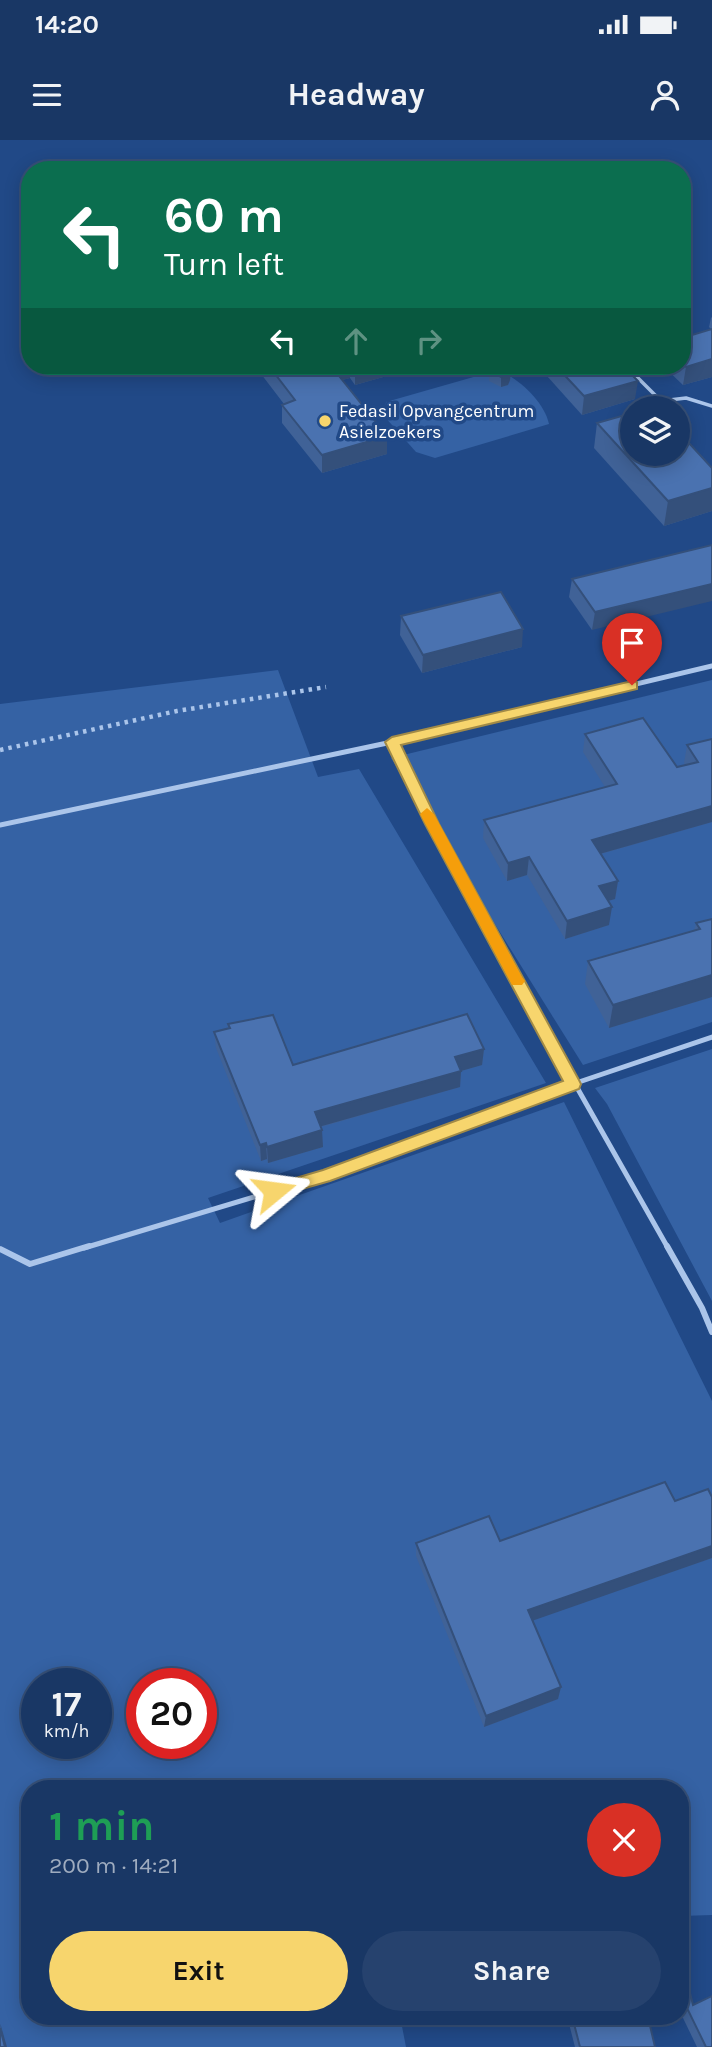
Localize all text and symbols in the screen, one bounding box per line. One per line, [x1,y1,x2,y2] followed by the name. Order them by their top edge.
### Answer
[35,9,99,40] text: 14:20
[28,76,66,114] icon: menu
[288,76,425,113] text: Headway
[646,76,684,114] icon: person
[164,187,284,244] text: 60 m
[49,189,140,280] icon: left
[164,246,284,283] text: Turn left
[264,322,302,360] icon: left
[337,322,375,360] icon: ahead
[410,322,448,360] icon: right
[620,396,690,466] map controls
[620,396,690,466] button: layers
[339,400,534,443] place label: Fedasil Opvangcentrum Asielzoekers
[317,413,333,429] marker: Fedasil Opvangcentrum Asielzoekers
[602,613,662,685] pin
[613,624,651,662] icon: arrive
[237,1154,311,1228] position arrow
[126,1668,217,1759] speed limit sign: 20
[52,1684,81,1725] text: 17
[44,1720,89,1742] text: km/h
[49,1801,154,1851] text: 1 min
[587,1803,661,1877] button: close
[49,1852,178,1879] text: 200 m · 14:21
[49,1931,348,2011] button: Exit
[362,1931,661,2011] button: Share

